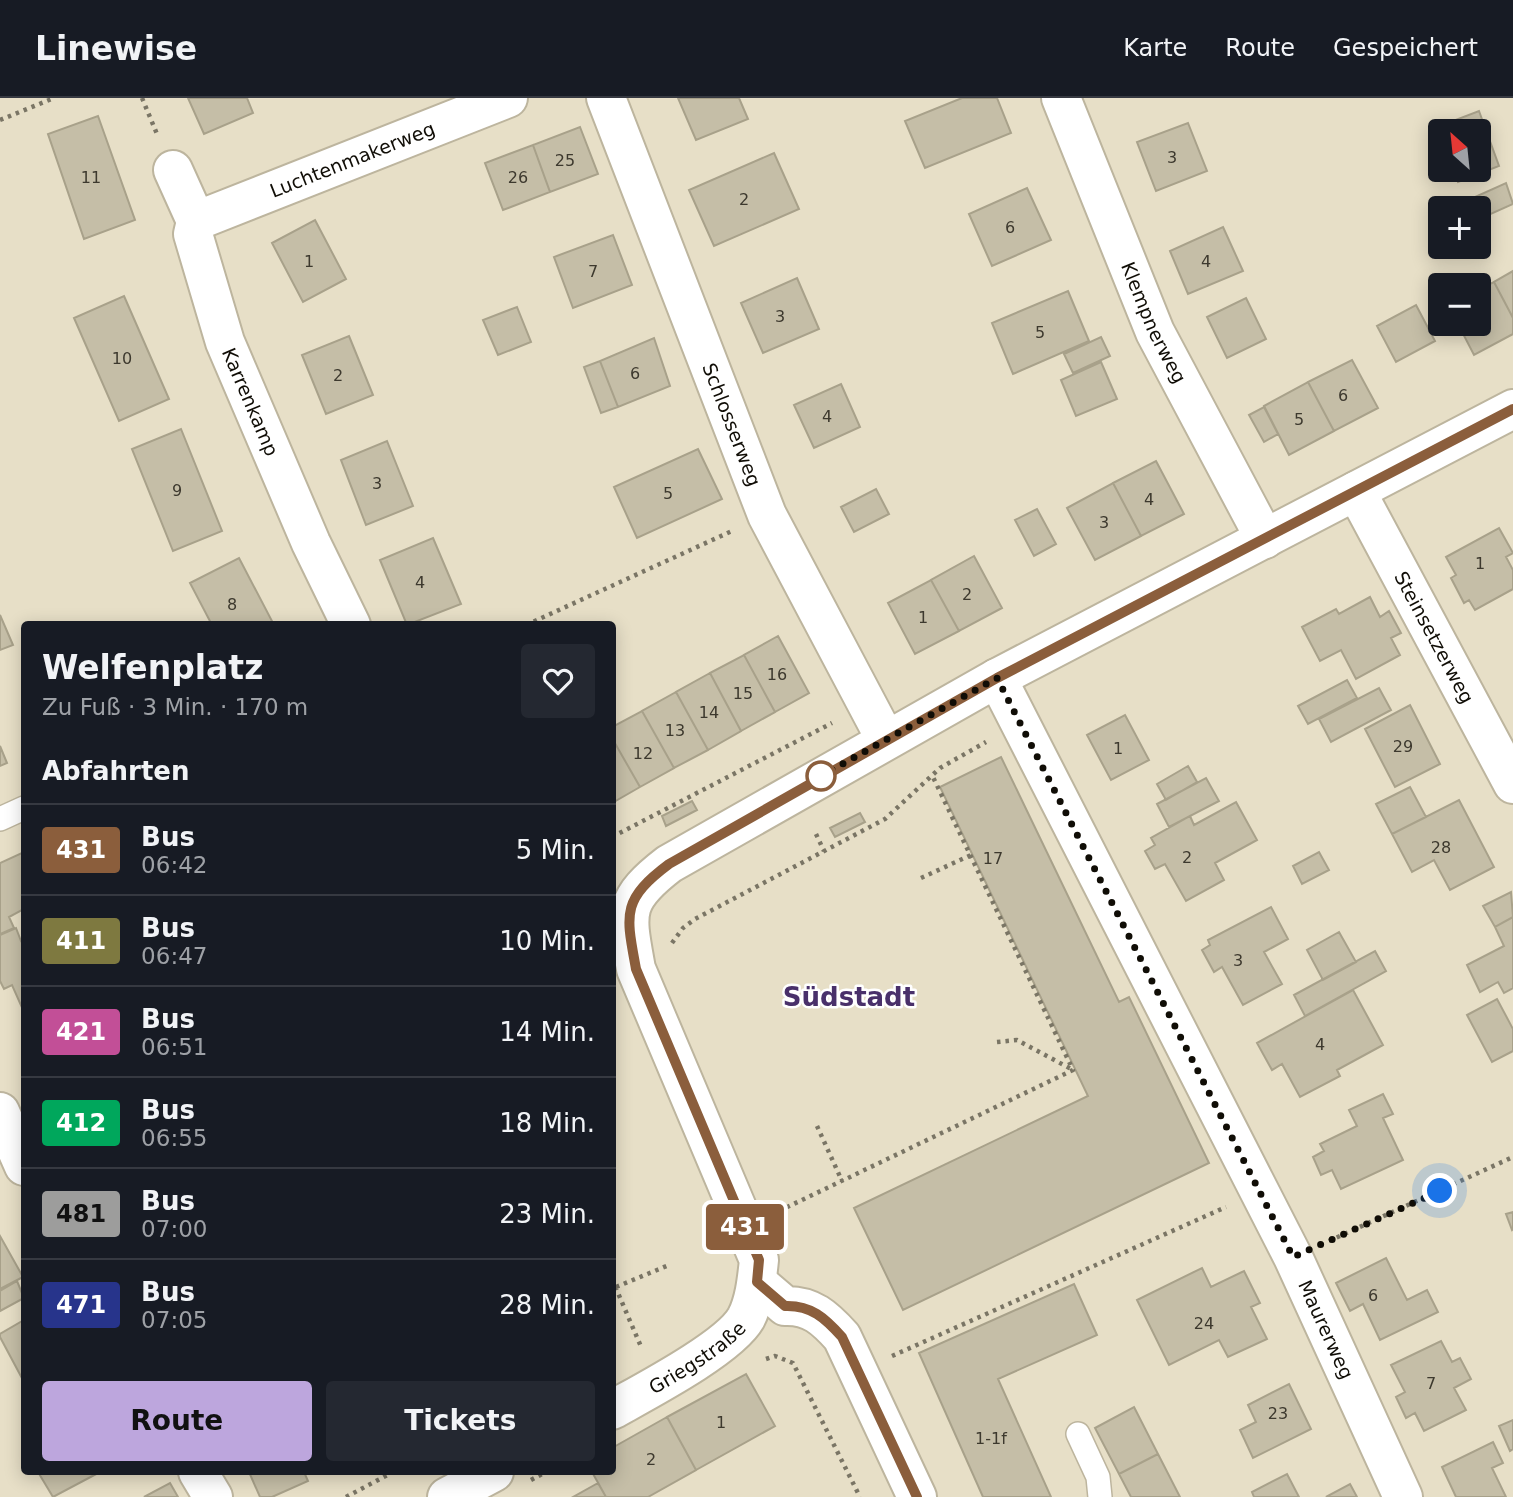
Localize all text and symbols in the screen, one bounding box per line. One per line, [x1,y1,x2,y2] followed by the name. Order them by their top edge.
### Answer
[35,29,197,68] text: Linewise
[1123,34,1187,62] text: Karte
[1225,34,1295,62] text: Route
[1333,34,1478,62] text: Gespeichert
[267,117,438,202] street label: Luchtenmakerweg
[1428,119,1491,182] north arrow
[1428,119,1491,336] map controls
[1167,148,1177,167] house number: 3
[555,151,575,170] house number: 25
[81,168,101,187] house number: 11
[508,168,528,187] house number: 26
[739,190,749,209] house number: 2
[1428,196,1491,259] button: +
[1005,218,1015,237] house number: 6
[304,252,314,271] house number: 1
[1201,252,1211,271] house number: 4
[1117,259,1191,387] street label: Klempnerweg
[588,262,598,281] house number: 7
[1428,273,1491,336] button: −
[775,307,785,326] house number: 3
[1035,323,1045,342] house number: 5
[218,344,283,459] street label: Karrenkamp
[112,349,132,368] house number: 10
[698,360,766,489] street label: Schlosserweg
[630,364,640,383] house number: 6
[333,366,343,385] house number: 2
[1338,386,1348,405] house number: 6
[822,407,832,426] house number: 4
[1294,410,1304,429] house number: 5
[372,474,382,493] house number: 3
[172,481,182,500] house number: 9
[663,484,673,503] house number: 5
[1144,490,1154,509] house number: 4
[1099,513,1109,532] house number: 3
[1475,554,1485,573] house number: 1
[1390,568,1479,707] street label: Steinsetzerweg
[415,573,425,592] house number: 4
[962,585,972,604] house number: 2
[227,595,237,614] house number: 8
[918,608,928,627] house number: 1
[521,644,595,718] button: heart
[42,648,263,687] text: Welfenplatz
[767,665,787,684] house number: 16
[733,684,753,703] house number: 15
[42,694,308,720] text: Zu Fuß · 3 Min. · 170 m
[699,703,719,722] house number: 14
[665,721,685,740] house number: 13
[1393,737,1413,756] house number: 29
[1113,739,1123,758] house number: 1
[633,744,653,763] house number: 12
[42,756,190,786] text: Abfahrten
[806,761,836,791] unlabelled marker
[141,822,195,852] text: Bus
[516,835,595,865] text: 5 Min.
[56,836,106,864] text: 431
[1431,838,1451,857] house number: 28
[1182,848,1192,867] house number: 2
[983,849,1003,868] house number: 17
[141,852,207,878] text: 06:42
[141,913,195,943] text: Bus
[499,926,595,956] text: 10 Min.
[56,927,106,955] text: 411
[141,943,207,969] text: 06:47
[1233,951,1243,970] house number: 3
[783,982,915,1012] district label: Südstadt
[141,1004,195,1034] text: Bus
[499,1017,595,1047] text: 14 Min.
[56,1018,106,1046] text: 421
[141,1034,207,1060] text: 06:51
[1315,1035,1325,1054] house number: 4
[141,1095,195,1125] text: Bus
[499,1108,595,1138] text: 18 Min.
[56,1109,106,1137] text: 412
[141,1125,207,1151] text: 06:55
[1422,1173,1457,1208] your location
[141,1186,195,1216] text: Bus
[499,1199,595,1229] text: 23 Min.
[56,1200,106,1228] text: 481
[705,1204,785,1250] line badge: 431
[720,1213,770,1241] text: 431
[141,1216,207,1242] text: 07:00
[141,1277,195,1307] text: Bus
[1294,1277,1358,1382] street label: Maurerweg
[1368,1286,1378,1305] house number: 6
[499,1290,595,1320] text: 28 Min.
[56,1291,106,1319] text: 471
[141,1307,207,1333] text: 07:05
[1194,1314,1214,1333] house number: 24
[645,1317,750,1398] street label: Griegstraße
[1426,1374,1436,1393] house number: 7
[42,1381,312,1461] button: Route
[326,1381,595,1461] button: Tickets
[1268,1404,1288,1423] house number: 23
[716,1413,726,1432] house number: 1
[975,1429,1007,1448] house number: 1-1f
[646,1450,656,1469] house number: 2

